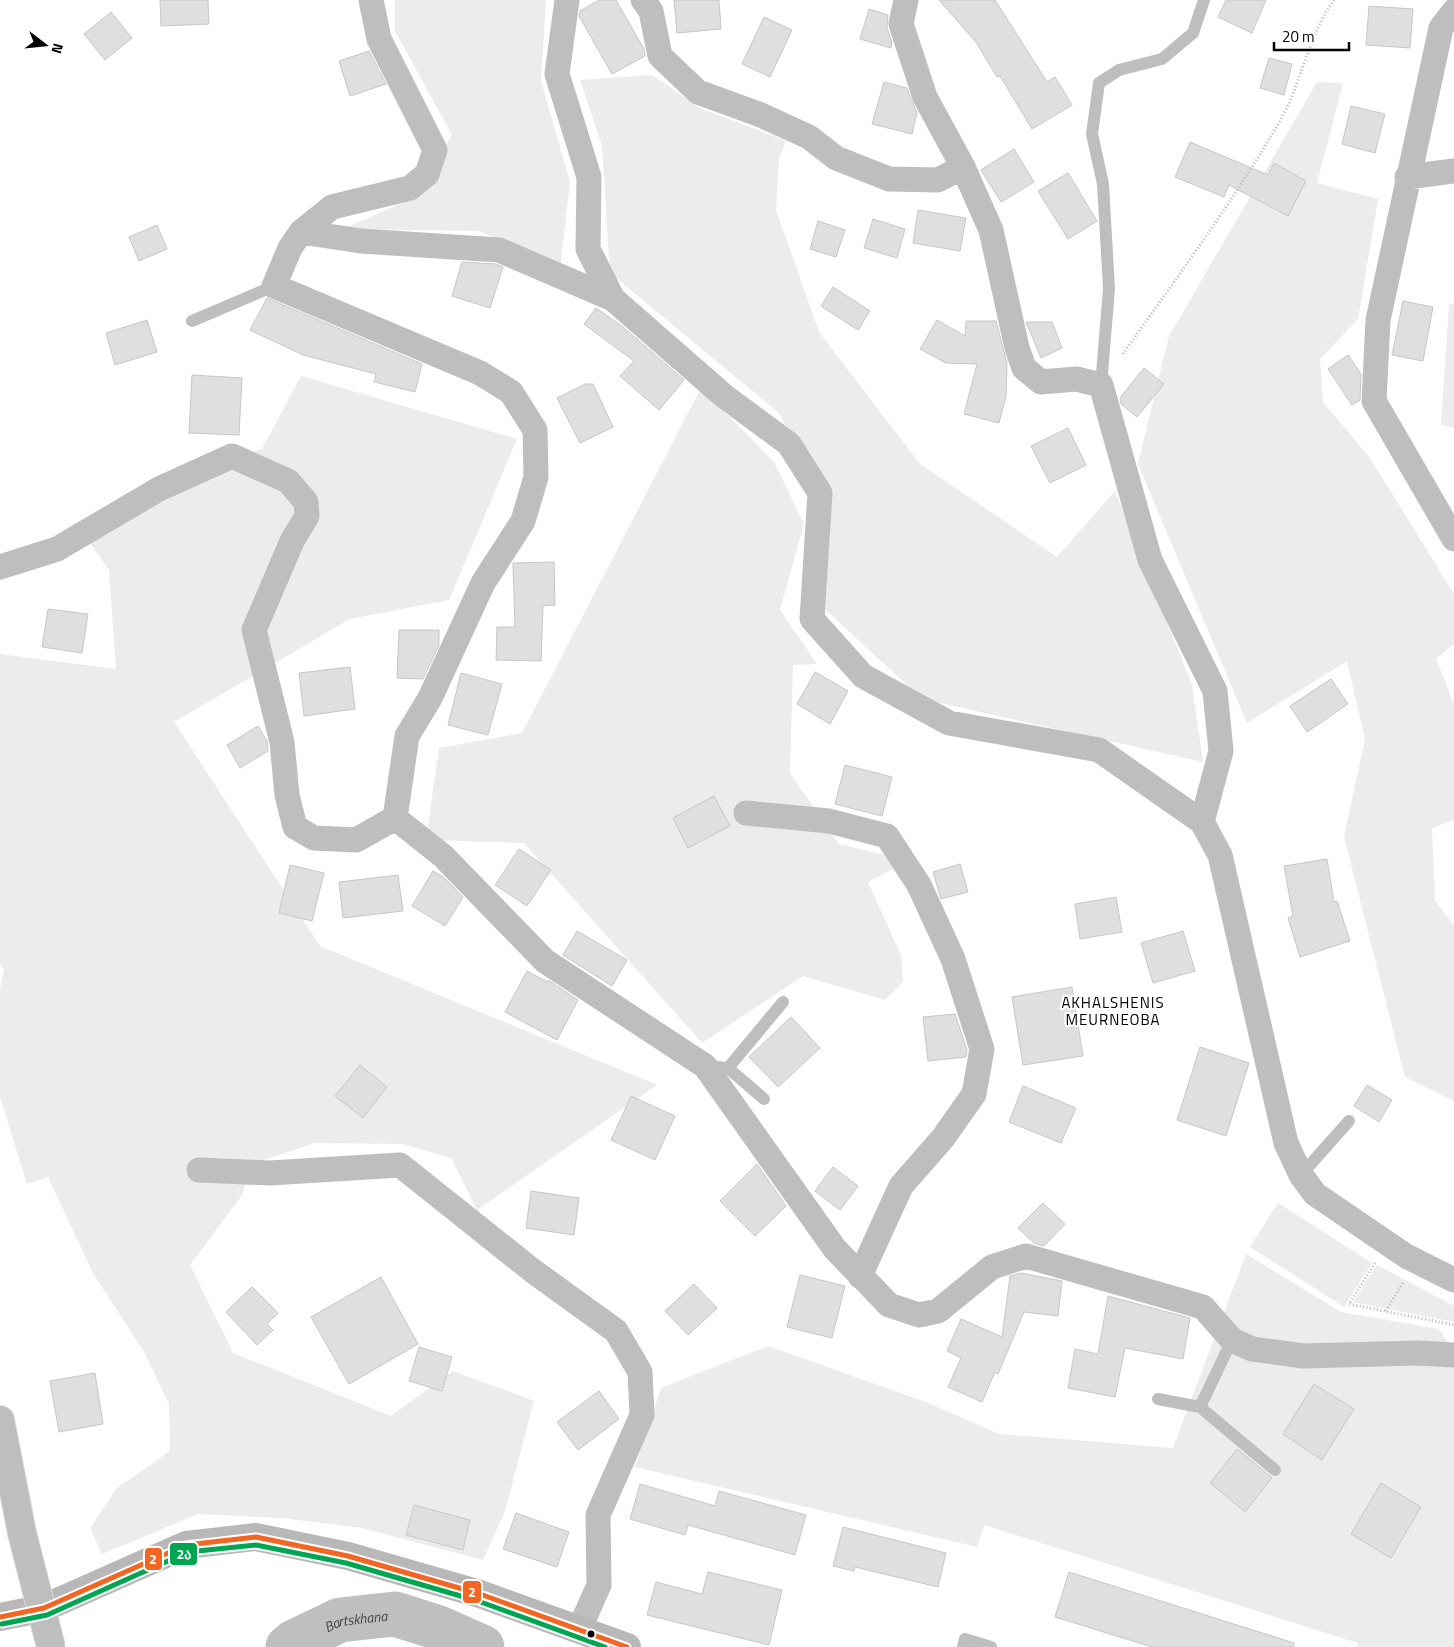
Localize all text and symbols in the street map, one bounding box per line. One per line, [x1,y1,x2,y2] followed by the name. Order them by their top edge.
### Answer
[20,20,70,70] north arrow
[1274,20,1349,52] scale bar
[1282,25,1315,48] text: 20 m
[47,41,69,56] text: N
[1061,991,1165,1031] district label: AKHALSHENIS MEURNEOBA
[169,1542,198,1566] line badge: 2ა
[177,1543,191,1564] text: 2ა
[144,1547,163,1571] line badge: 2
[149,1548,157,1569] text: 2
[462,1580,482,1604] line badge: 2
[468,1581,476,1602] text: 2
[320,1604,389,1637] water label: Bartskhana
[586,1629,596,1639] unlabelled marker

